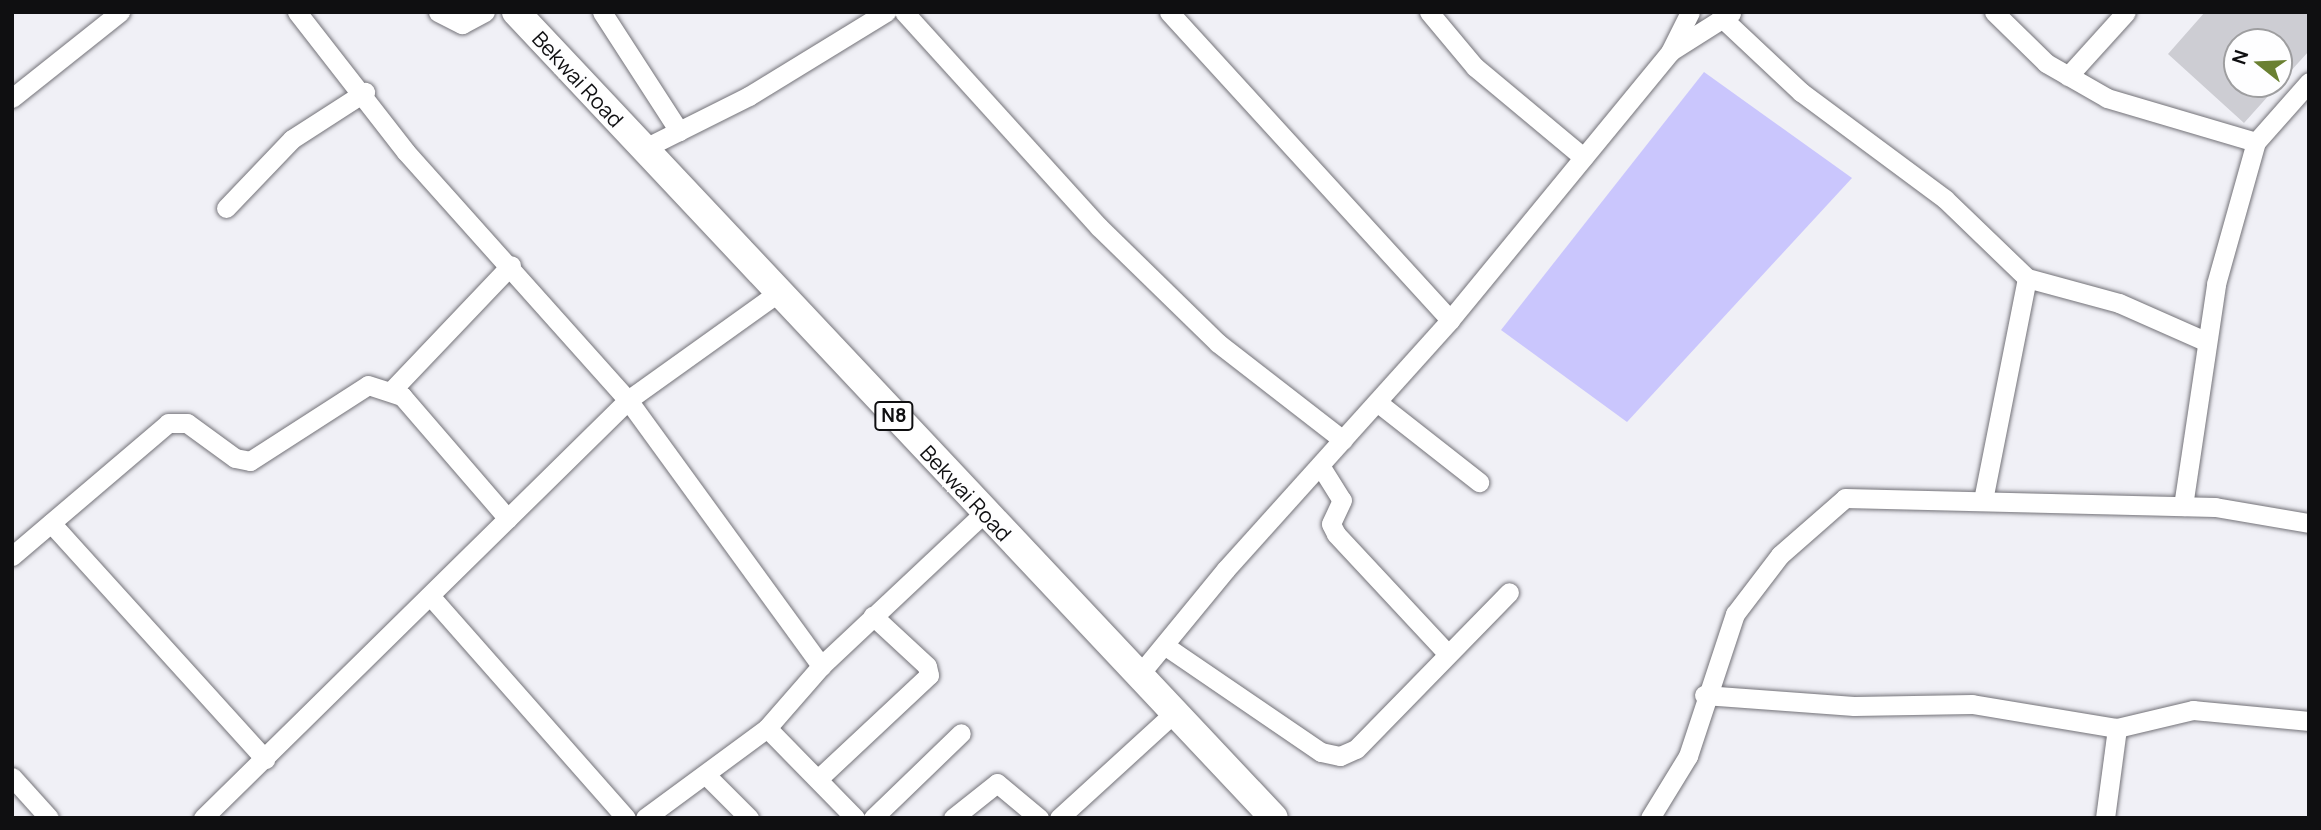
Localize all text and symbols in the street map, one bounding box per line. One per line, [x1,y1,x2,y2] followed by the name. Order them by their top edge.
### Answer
[527,26,629,132] street label: Bekwai Road
[2223,28,2293,98] north arrow
[2225,47,2254,68] text: N
[873,400,915,432] road number: N8
[915,440,1017,546] street label: Bekwai Road

